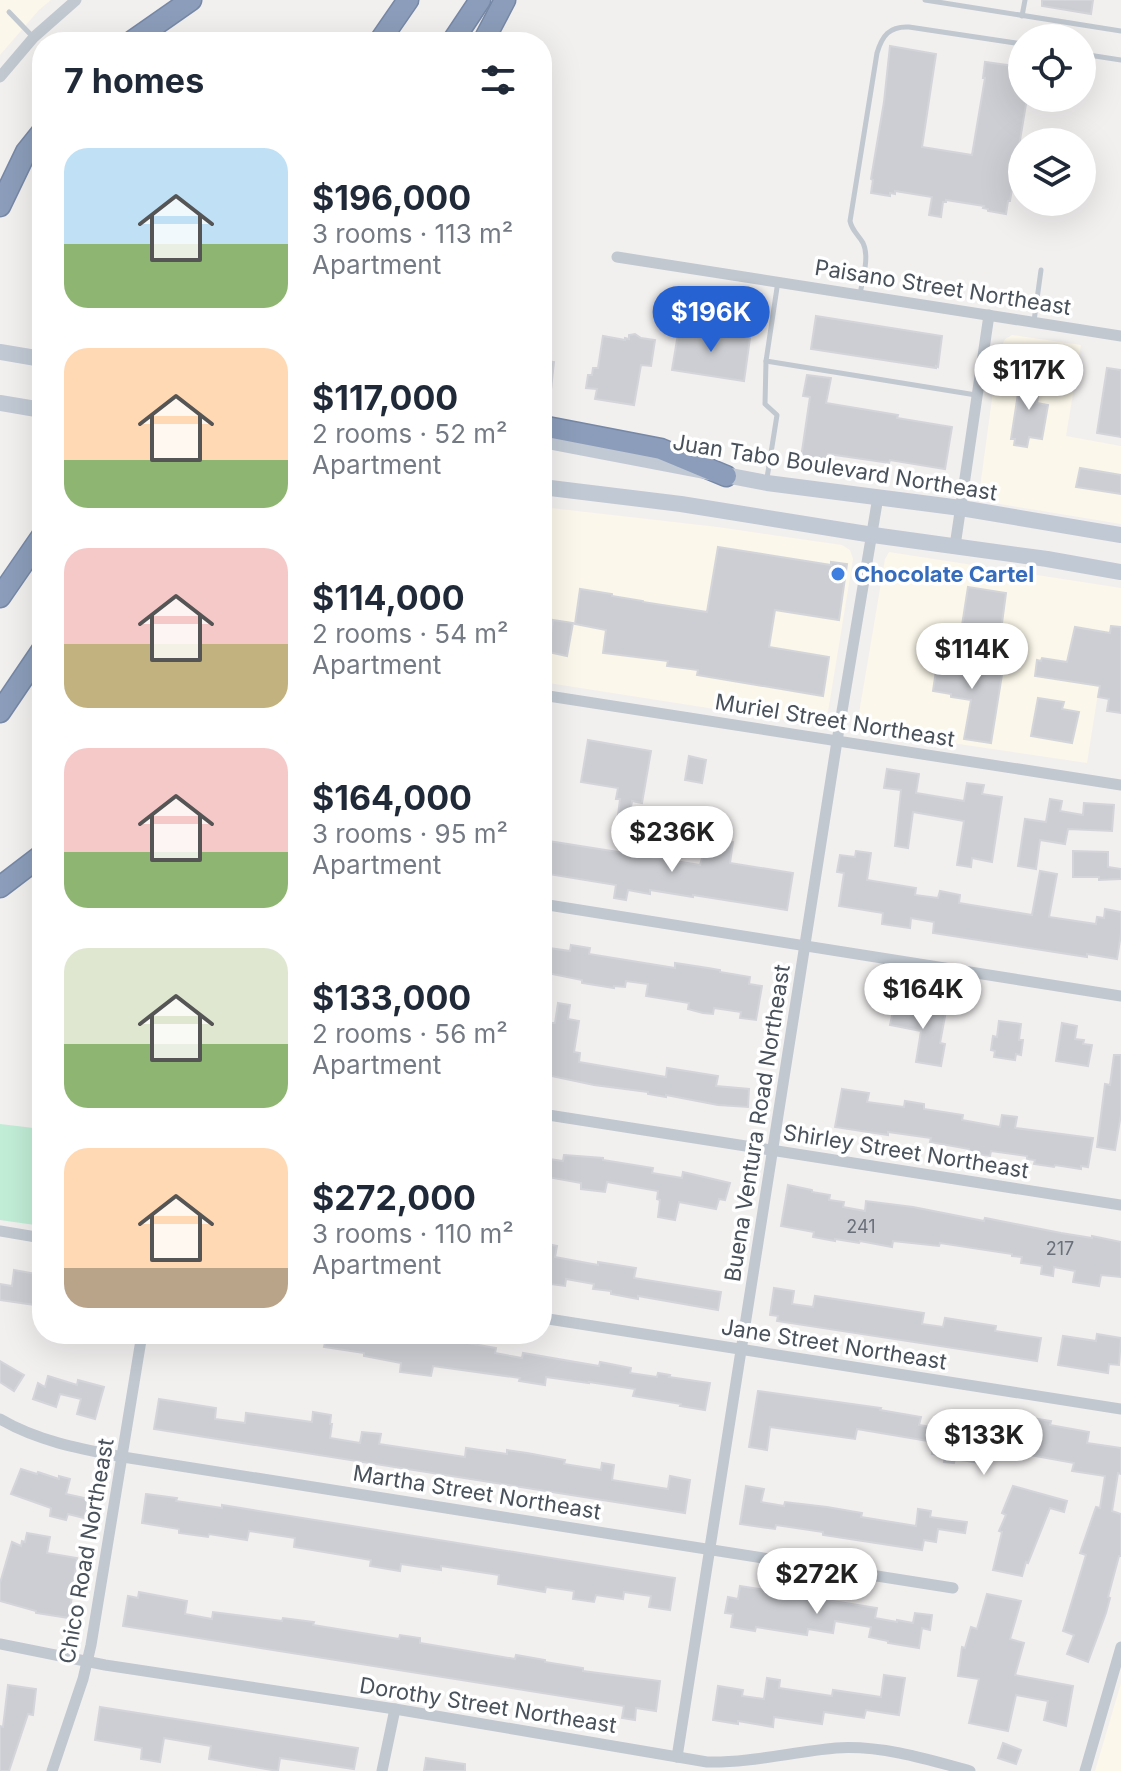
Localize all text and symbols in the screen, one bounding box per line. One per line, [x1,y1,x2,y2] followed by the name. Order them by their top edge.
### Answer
[1008,24,1096,216] map controls
[1008,24,1096,112] button: locate
[476,58,520,102] icon: filters
[64,60,204,101] text: 7 homes
[1008,128,1096,216] button: layers
[312,177,471,218] text: $196,000
[128,180,224,276] icon: home
[312,218,513,249] text: 3 rooms · 113 m²
[312,249,441,280] text: Apartment
[813,254,1073,320] street label: Paisano Street Northeast
[655,286,767,354] pin: $196K
[671,296,751,327] text: $196K
[973,344,1085,412] pin: $117K
[992,354,1066,385] text: $117K
[312,377,458,418] text: $117,000
[128,380,224,476] icon: home
[312,418,508,449] text: 2 rooms · 52 m²
[671,428,999,506] street label: Juan Tabo Boulevard Northeast
[312,449,441,480] text: Apartment
[854,561,1034,587] place label: Chocolate Cartel
[829,565,847,583] marker: Chocolate Cartel
[312,577,465,618] text: $114,000
[128,580,224,676] icon: home
[312,618,509,649] text: 2 rooms · 54 m²
[916,623,1028,691] pin: $114K
[934,633,1010,664] text: $114K
[312,649,441,680] text: Apartment
[713,688,957,752] street label: Muriel Street Northeast
[312,777,472,818] text: $164,000
[128,780,224,876] icon: home
[616,806,728,874] pin: $236K
[629,816,715,847] text: $236K
[312,818,508,849] text: 3 rooms · 95 m²
[312,849,441,880] text: Apartment
[719,963,795,1283] street label: Buena Ventura Road Northeast
[867,963,979,1031] pin: $164K
[882,973,964,1004] text: $164K
[312,977,471,1018] text: $133,000
[128,980,224,1076] icon: home
[312,1018,508,1049] text: 2 rooms · 56 m²
[312,1049,441,1080] text: Apartment
[781,1119,1031,1183] street label: Shirley Street Northeast
[312,1177,476,1218] text: $272,000
[128,1180,224,1276] icon: home
[846,1216,876,1237] house number: 241
[312,1218,514,1249] text: 3 rooms · 110 m²
[1046,1238,1074,1259] house number: 217
[312,1249,441,1280] text: Apartment
[719,1313,949,1375] street label: Jane Street Northeast
[928,1409,1040,1477] pin: $133K
[944,1419,1024,1450] text: $133K
[53,1436,119,1666] street label: Chico Road Northeast
[351,1460,603,1524] street label: Martha Street Northeast
[761,1548,873,1616] pin: $272K
[775,1558,859,1589] text: $272K
[358,1672,618,1738] street label: Dorothy Street Northeast

